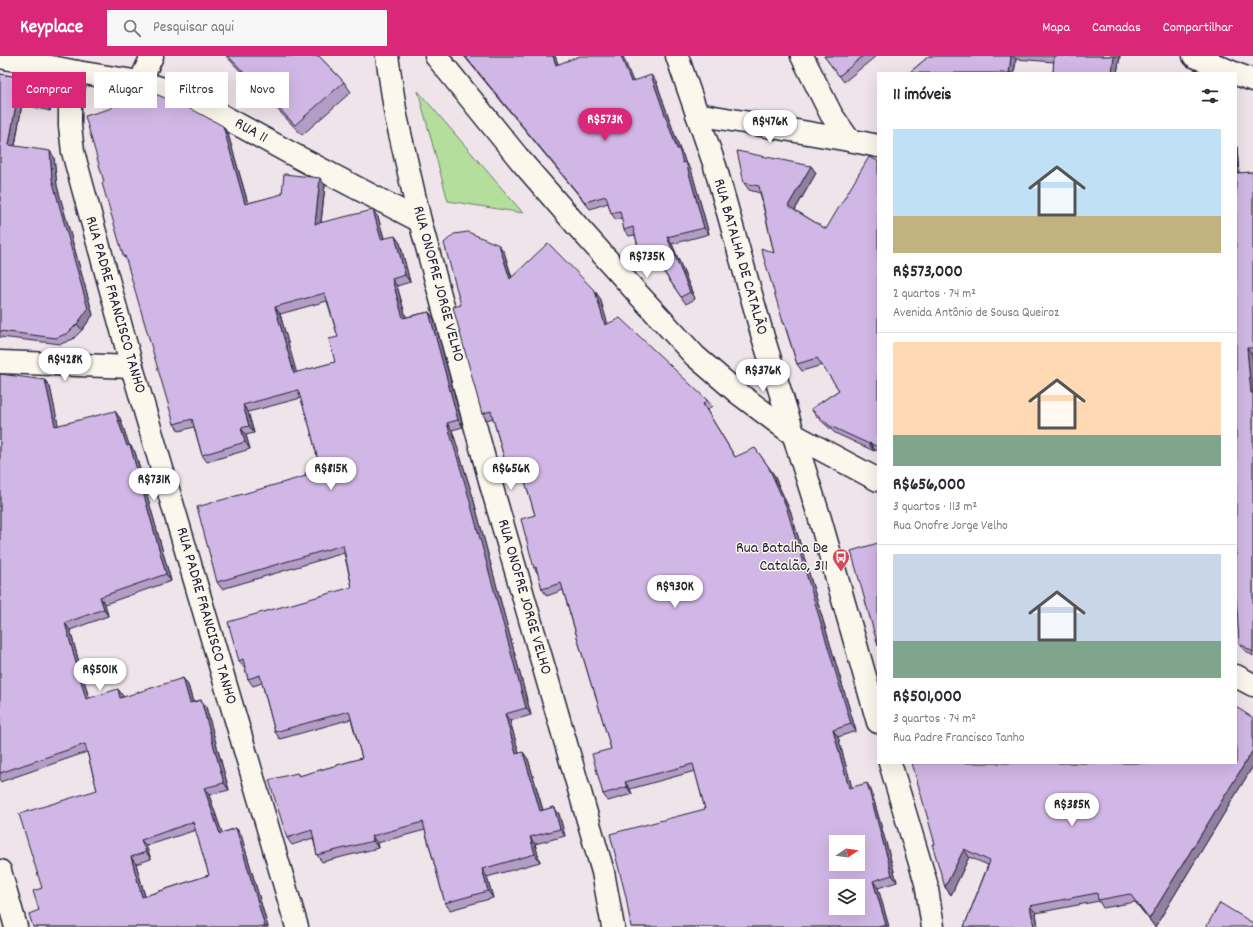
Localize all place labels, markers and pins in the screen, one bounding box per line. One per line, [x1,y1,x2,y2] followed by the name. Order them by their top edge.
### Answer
[572,108,638,142] pin: R$573K
[737,110,803,144] pin: R$476K
[614,245,680,279] pin: R$735K
[32,348,98,382] pin: R$428K
[730,359,796,393] pin: R$376K
[298,457,364,491] pin: R$815K
[478,457,544,491] pin: R$656K
[121,468,187,502] pin: R$731K
[736,537,828,578] place label: Rua Batalha De Catalão, 311
[831,547,851,572] bus stop icon: Rua Batalha De Catalão, 311
[642,575,708,609] pin: R$930K
[67,658,133,692] pin: R$501K
[1039,793,1105,827] pin: R$385K

